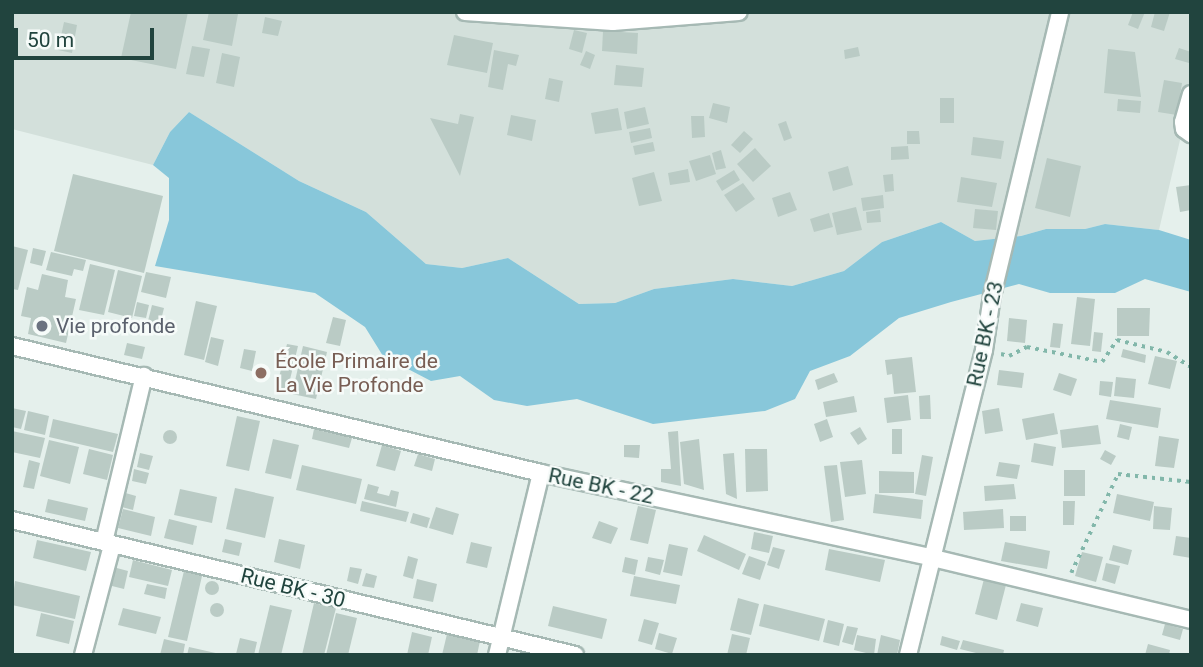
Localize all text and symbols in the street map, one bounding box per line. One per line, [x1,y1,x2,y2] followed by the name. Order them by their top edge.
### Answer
[18,14,158,58] scale bar
[27,28,74,52] text: 50 m
[962,279,1008,389] street label: Rue BK - 23
[56,313,175,339] place label: Vie profonde
[34,318,50,334] marker: Vie profonde
[275,348,438,398] place label: École Primaire de La Vie Profonde
[253,365,269,381] marker: École Primaire de La Vie Profonde
[546,463,656,509] street label: Rue BK - 22
[238,563,348,613] street label: Rue BK - 30

